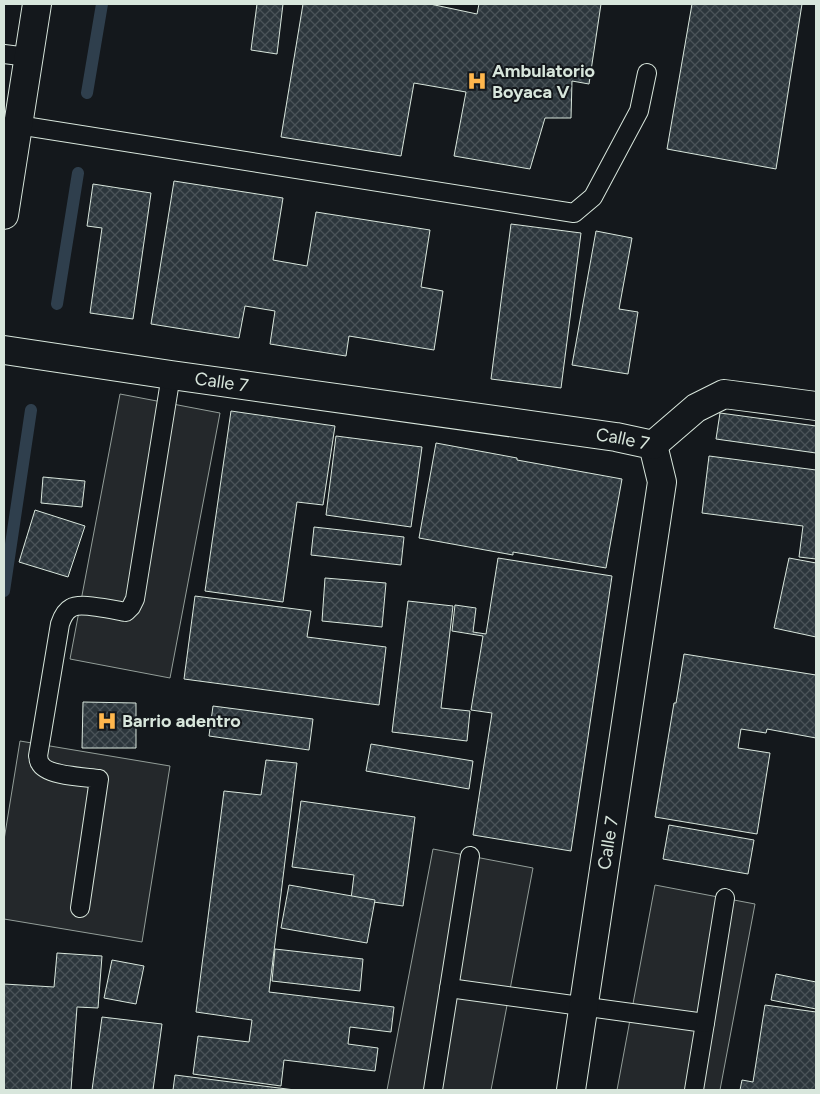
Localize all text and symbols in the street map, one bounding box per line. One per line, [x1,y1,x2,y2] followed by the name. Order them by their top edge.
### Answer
[492,60,595,103] place label: Ambulatorio Boyaca V
[466,70,488,92] hospital icon: Ambulatorio Boyaca V
[193,367,250,397] street label: Calle 7
[594,423,652,455] street label: Calle 7
[96,710,118,732] hospital icon: Barrio adentro
[122,710,241,732] place label: Barrio adentro
[593,814,623,871] street label: Calle 7

